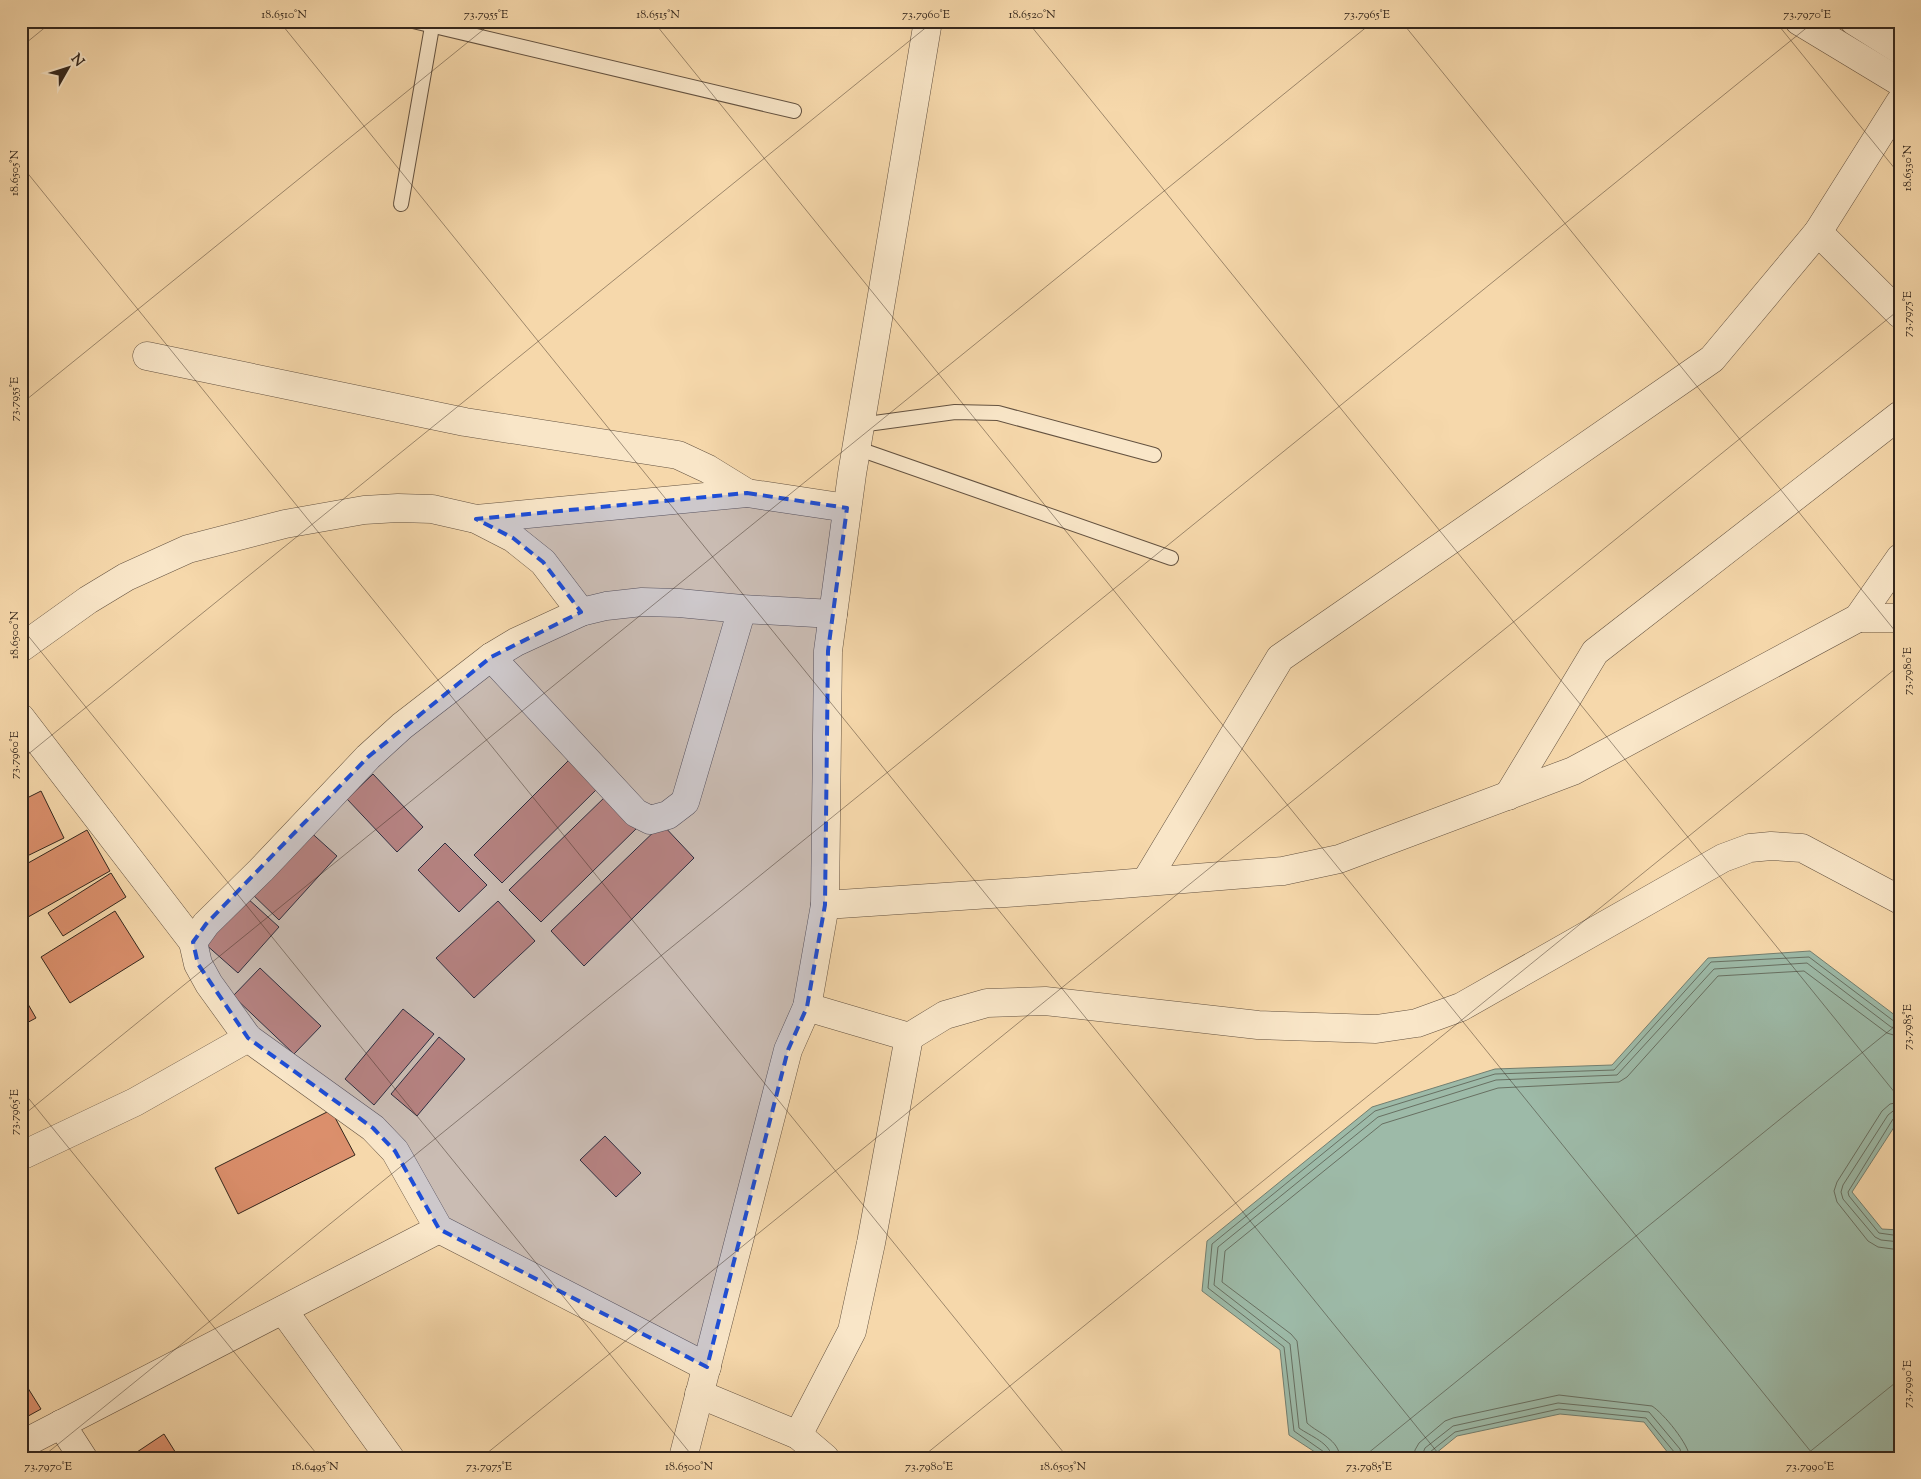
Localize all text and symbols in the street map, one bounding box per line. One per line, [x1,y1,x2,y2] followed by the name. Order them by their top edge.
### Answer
[261,6,307,24] text: 18.6510°N
[464,6,509,24] text: 73.7955°E
[636,6,680,24] text: 18.6515°N
[902,6,951,24] text: 73.7960°E
[1008,6,1056,24] text: 18.6520°N
[1344,6,1391,24] text: 73.7965°E
[1783,6,1832,24] text: 73.7970°E
[42,42,92,92] north arrow
[65,50,88,72] text: N
[1899,144,1917,191] text: 18.6530°N
[6,150,24,196] text: 18.6505°N
[1899,290,1917,337] text: 73.7975°E
[6,376,24,421] text: 73.7955°E
[6,611,24,659] text: 18.6500°N
[1899,646,1917,695] text: 73.7980°E
[6,730,24,779] text: 73.7960°E
[1899,1003,1917,1050] text: 73.7985°E
[6,1088,24,1135] text: 73.7965°E
[1899,1359,1917,1408] text: 73.7990°E
[24,1458,73,1476] text: 73.7970°E
[291,1458,339,1476] text: 18.6495°N
[466,1458,513,1476] text: 73.7975°E
[665,1458,713,1476] text: 18.6500°N
[905,1458,954,1476] text: 73.7980°E
[1040,1458,1086,1476] text: 18.6505°N
[1346,1458,1393,1476] text: 73.7985°E
[1786,1458,1835,1476] text: 73.7990°E

